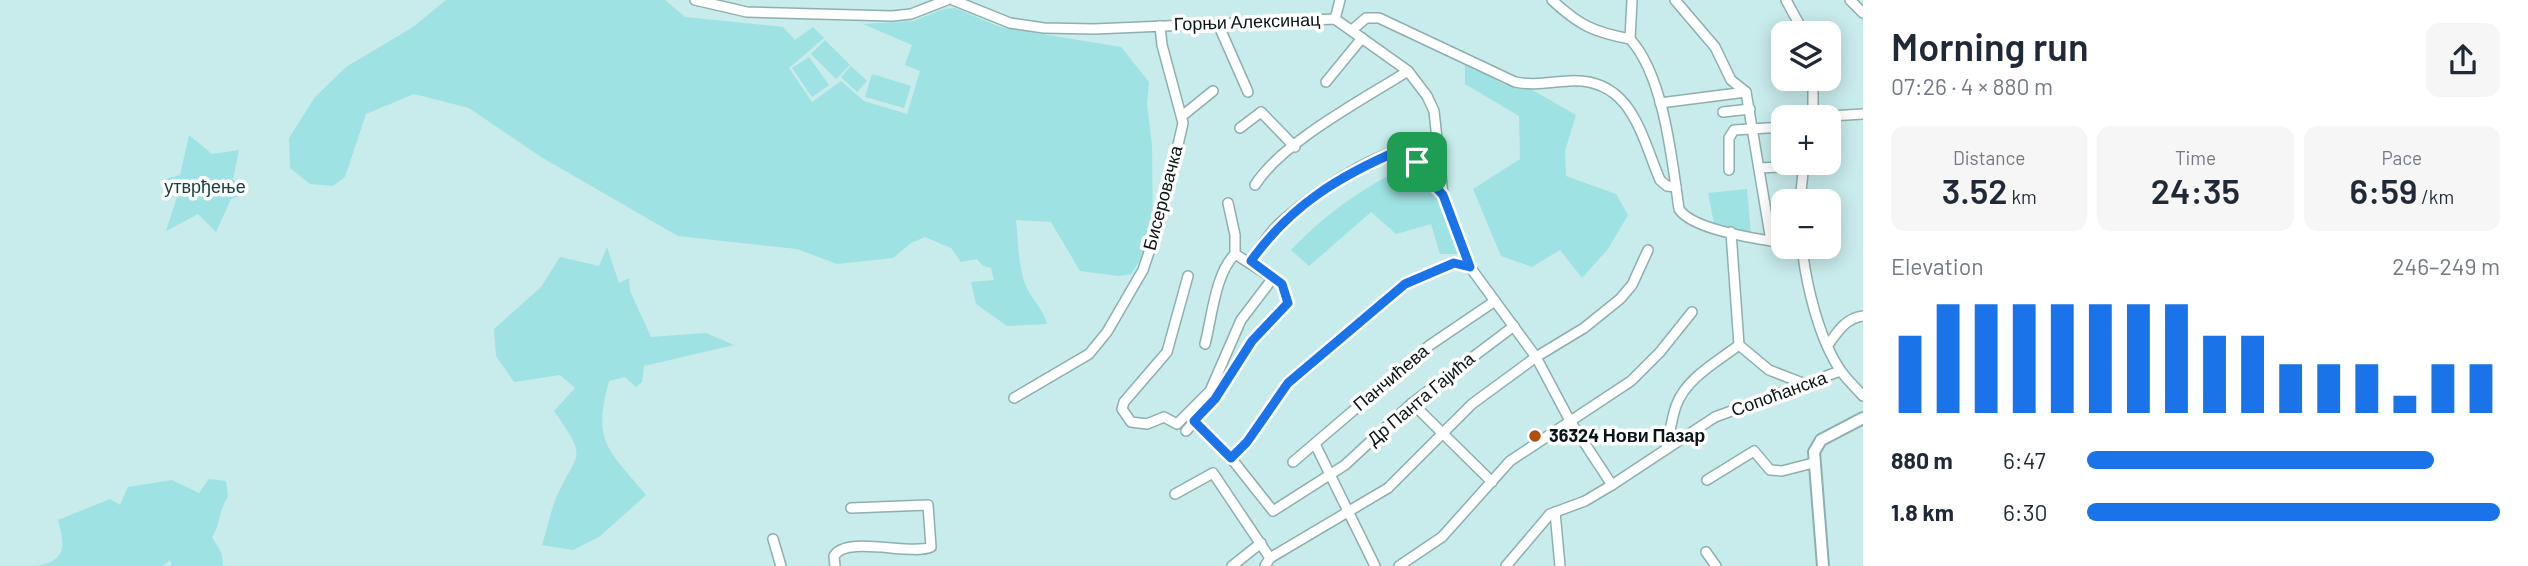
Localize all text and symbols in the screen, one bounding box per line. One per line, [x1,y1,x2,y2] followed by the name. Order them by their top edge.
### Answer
[1173,7,1321,35] street label: Горњи Алексинац
[1771,21,1841,259] map controls
[1771,21,1841,91] button: layers
[1891,23,2089,69] text: Morning run
[2426,23,2500,97] button: share
[1891,72,2053,100] text: 07:26 · 4 × 880 m
[1771,105,1841,175] button: +
[1387,132,1447,192] pin
[1137,142,1187,253] street label: Бисеровачка
[1398,143,1436,181] icon: arrive
[1953,146,2025,169] text: Distance
[2175,146,2216,169] text: Time
[2381,146,2422,169] text: Pace
[1942,169,2008,211] text: 3.52
[2151,169,2240,211] text: 24:35
[2350,169,2417,211] text: 6:59
[164,175,246,197] park label: утврђење
[2008,185,2037,208] text: km
[2417,185,2454,208] text: /km
[1771,189,1841,259] button: −
[1891,252,1984,280] text: Elevation
[2392,252,2500,280] text: 246–249 m
[1348,339,1433,415] street label: Панчићева
[1362,346,1479,449] street label: Др Панта Гајића
[1728,365,1830,421] street label: Сопоћанска
[1549,424,1705,446] place label: 36324 Нови Пазар
[1527,428,1543,444] marker: 36324 Нови Пазар
[1891,446,1953,474] text: 880 m
[2003,446,2046,474] text: 6:47
[1891,498,1954,526] text: 1.8 km
[2003,498,2047,526] text: 6:30

